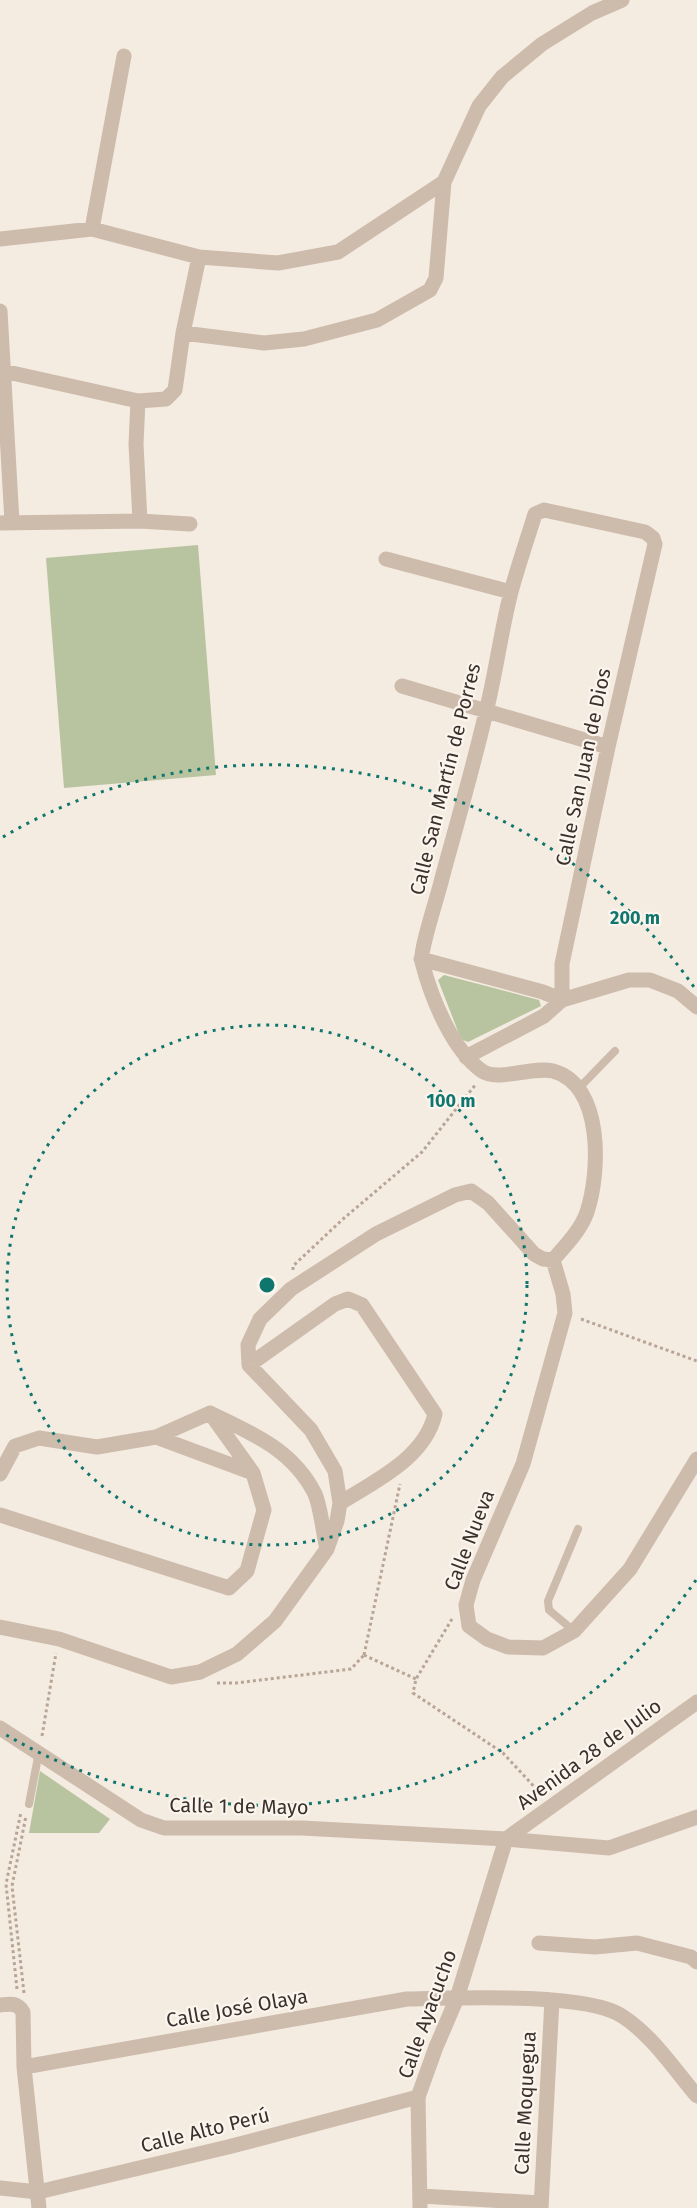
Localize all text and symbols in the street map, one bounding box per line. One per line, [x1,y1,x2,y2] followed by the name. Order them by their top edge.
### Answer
[405,660,485,898] street label: Calle San Martín de Porres
[550,666,616,868] street label: Calle San Juan de Dios
[610,907,660,929] text: 200 m
[427,1090,475,1112] text: 100 m
[257,1275,277,1295] centre of rings
[439,1486,499,1594] street label: Calle Nueva
[512,1693,666,1815] street label: Avenida 28 de Julio
[169,1793,309,1819] street label: Calle 1 de Mayo
[393,1946,461,2082] street label: Calle Ayacucho
[164,1984,310,2032] street label: Calle José Olaya
[509,2030,541,2176] street label: Calle Moquegua
[138,2102,272,2158] street label: Calle Alto Perú

